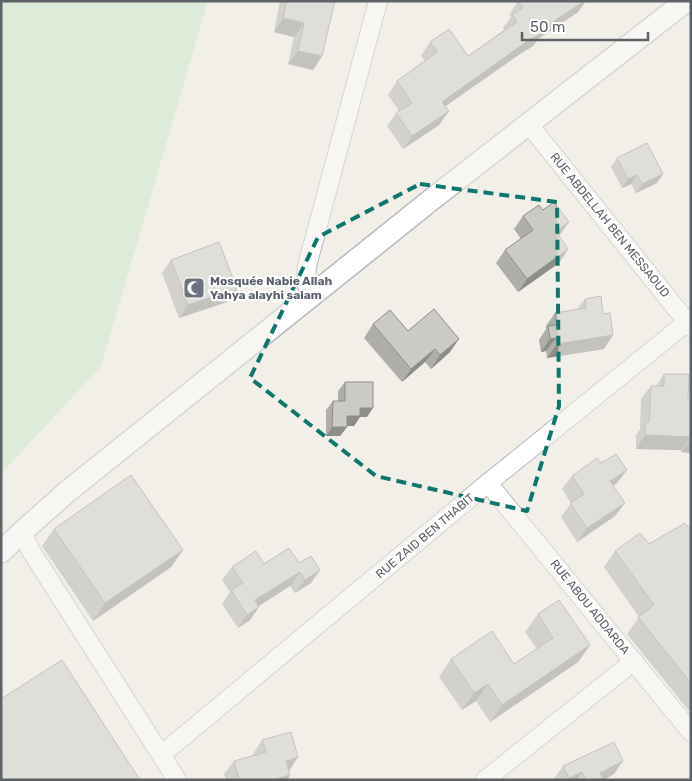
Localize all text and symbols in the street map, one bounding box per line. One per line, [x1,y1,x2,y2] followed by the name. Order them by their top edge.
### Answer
[522,10,648,42] scale bar
[530,18,565,36] text: 50 m
[547,150,673,300] street label: RUE ABDELLAH BEN MESSAOUD
[210,274,333,302] place label: Mosquée Nabie Allah Yahya alayhi salam
[182,276,206,300] mosque icon: Mosquée Nabie Allah Yahya alayhi salam
[373,491,477,581] street label: RUE ZAID BEN THABIT
[547,557,633,657] street label: RUE ABOU ADDARDA

